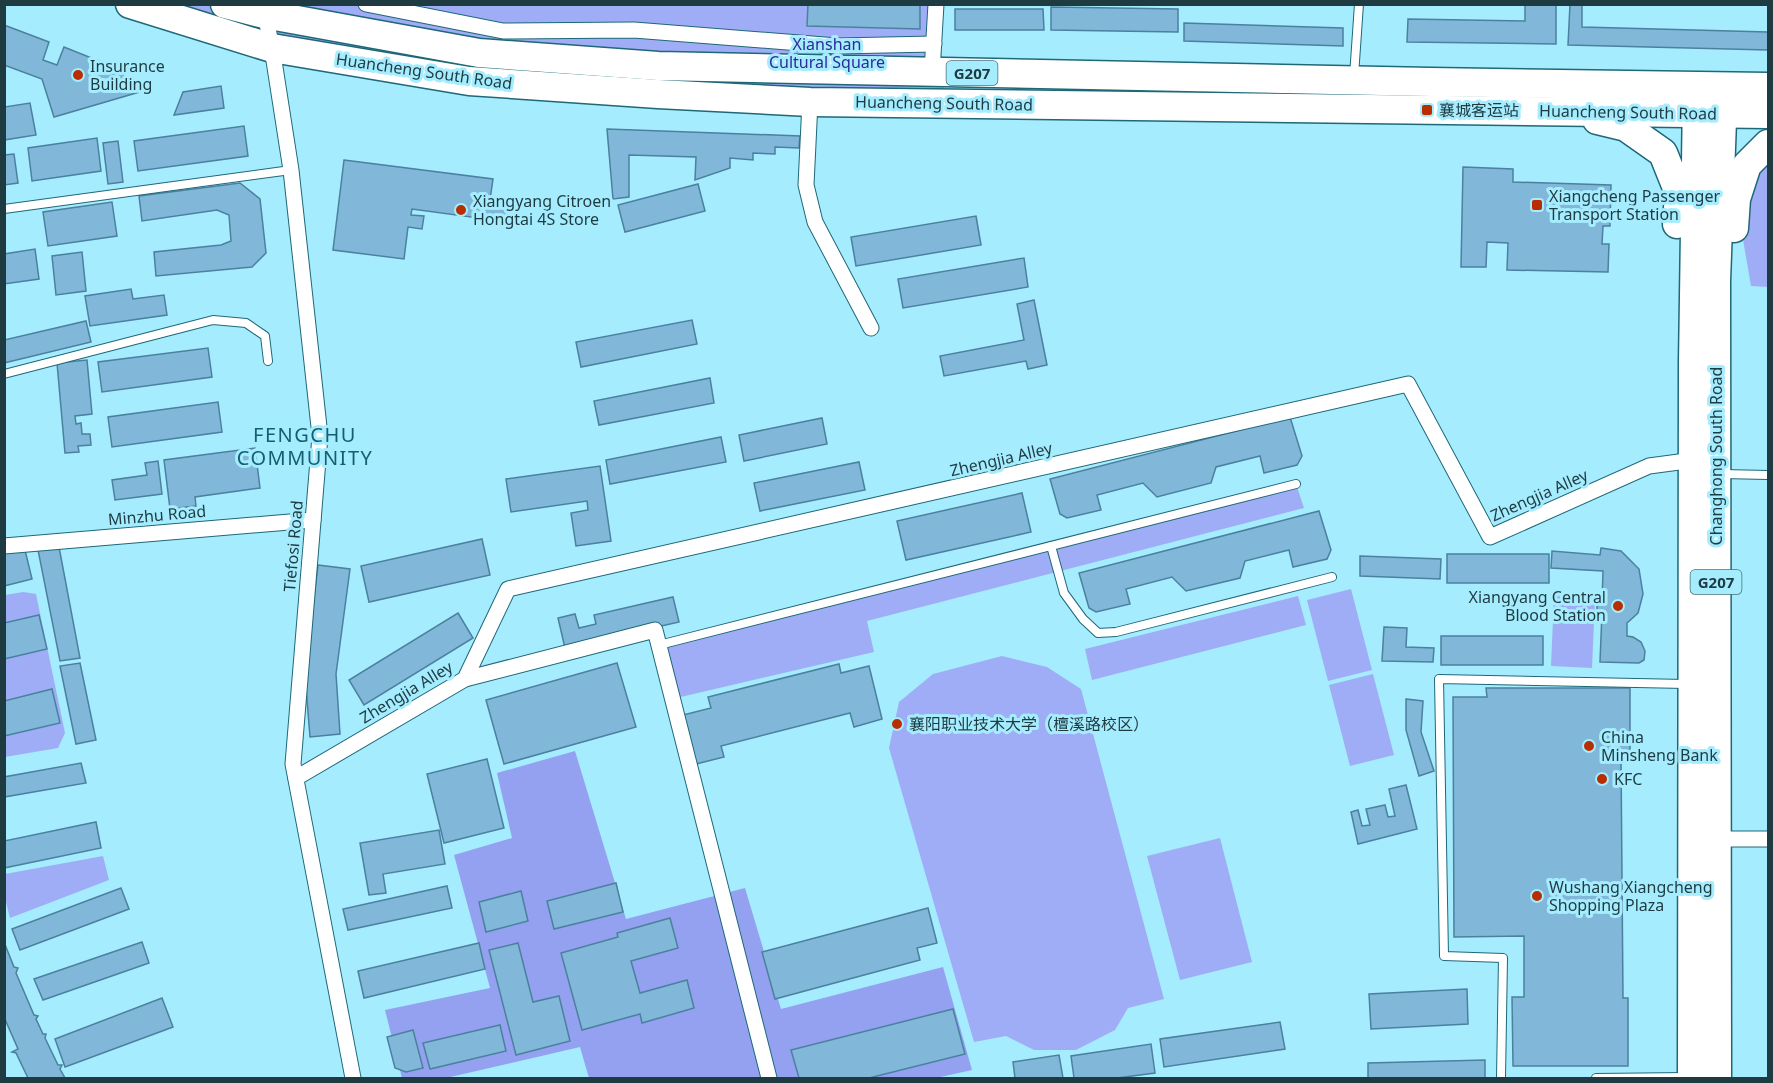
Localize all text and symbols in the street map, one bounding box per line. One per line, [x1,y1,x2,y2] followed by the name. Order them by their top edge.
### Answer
[769,33,885,73] park label: Xianshan Cultural Square
[334,48,514,94] street label: Huancheng South Road
[90,55,165,95] place label: Insurance Building
[946,61,998,85] road number: G207
[71,68,85,82] marker: Insurance Building
[855,90,1033,116] street label: Huancheng South Road
[1439,99,1519,121] place label: 襄城客运站
[1539,99,1717,125] street label: Huancheng South Road
[1420,103,1434,117] marker: 襄城客运站
[1549,185,1720,225] place label: Xiangcheng Passenger Transport Station
[473,190,611,230] place label: Xiangyang Citroen Hongtai 4S Store
[1530,198,1544,212] marker: Xiangcheng Passenger Transport Station
[454,203,468,217] marker: Xiangyang Citroen Hongtai 4S Store
[1705,367,1727,545] street label: Changhong South Road
[237,421,373,471] district label: FENGCHU COMMUNITY
[948,436,1055,481] street label: Zhengjia Alley
[1487,463,1592,526] street label: Zhengjia Alley
[278,499,308,593] street label: Tiefosi Road
[107,500,207,530] street label: Minzhu Road
[1690,570,1742,594] road number: G207
[1469,586,1606,626] place label: Xiangyang Central Blood Station
[1611,599,1625,613] marker: Xiangyang Central Blood Station
[356,655,457,728] street label: Zhengjia Alley
[909,713,1149,735] place label: 襄阳职业技术大学（檀溪路校区）
[890,717,904,731] marker: 襄阳职业技术大学（檀溪路校区）
[1601,726,1718,766] place label: China Minsheng Bank
[1582,739,1596,753] marker: China Minsheng Bank
[1614,768,1642,790] place label: KFC
[1595,772,1609,786] marker: KFC
[1549,876,1713,916] place label: Wushang Xiangcheng Shopping Plaza
[1530,889,1544,903] marker: Wushang Xiangcheng Shopping Plaza

